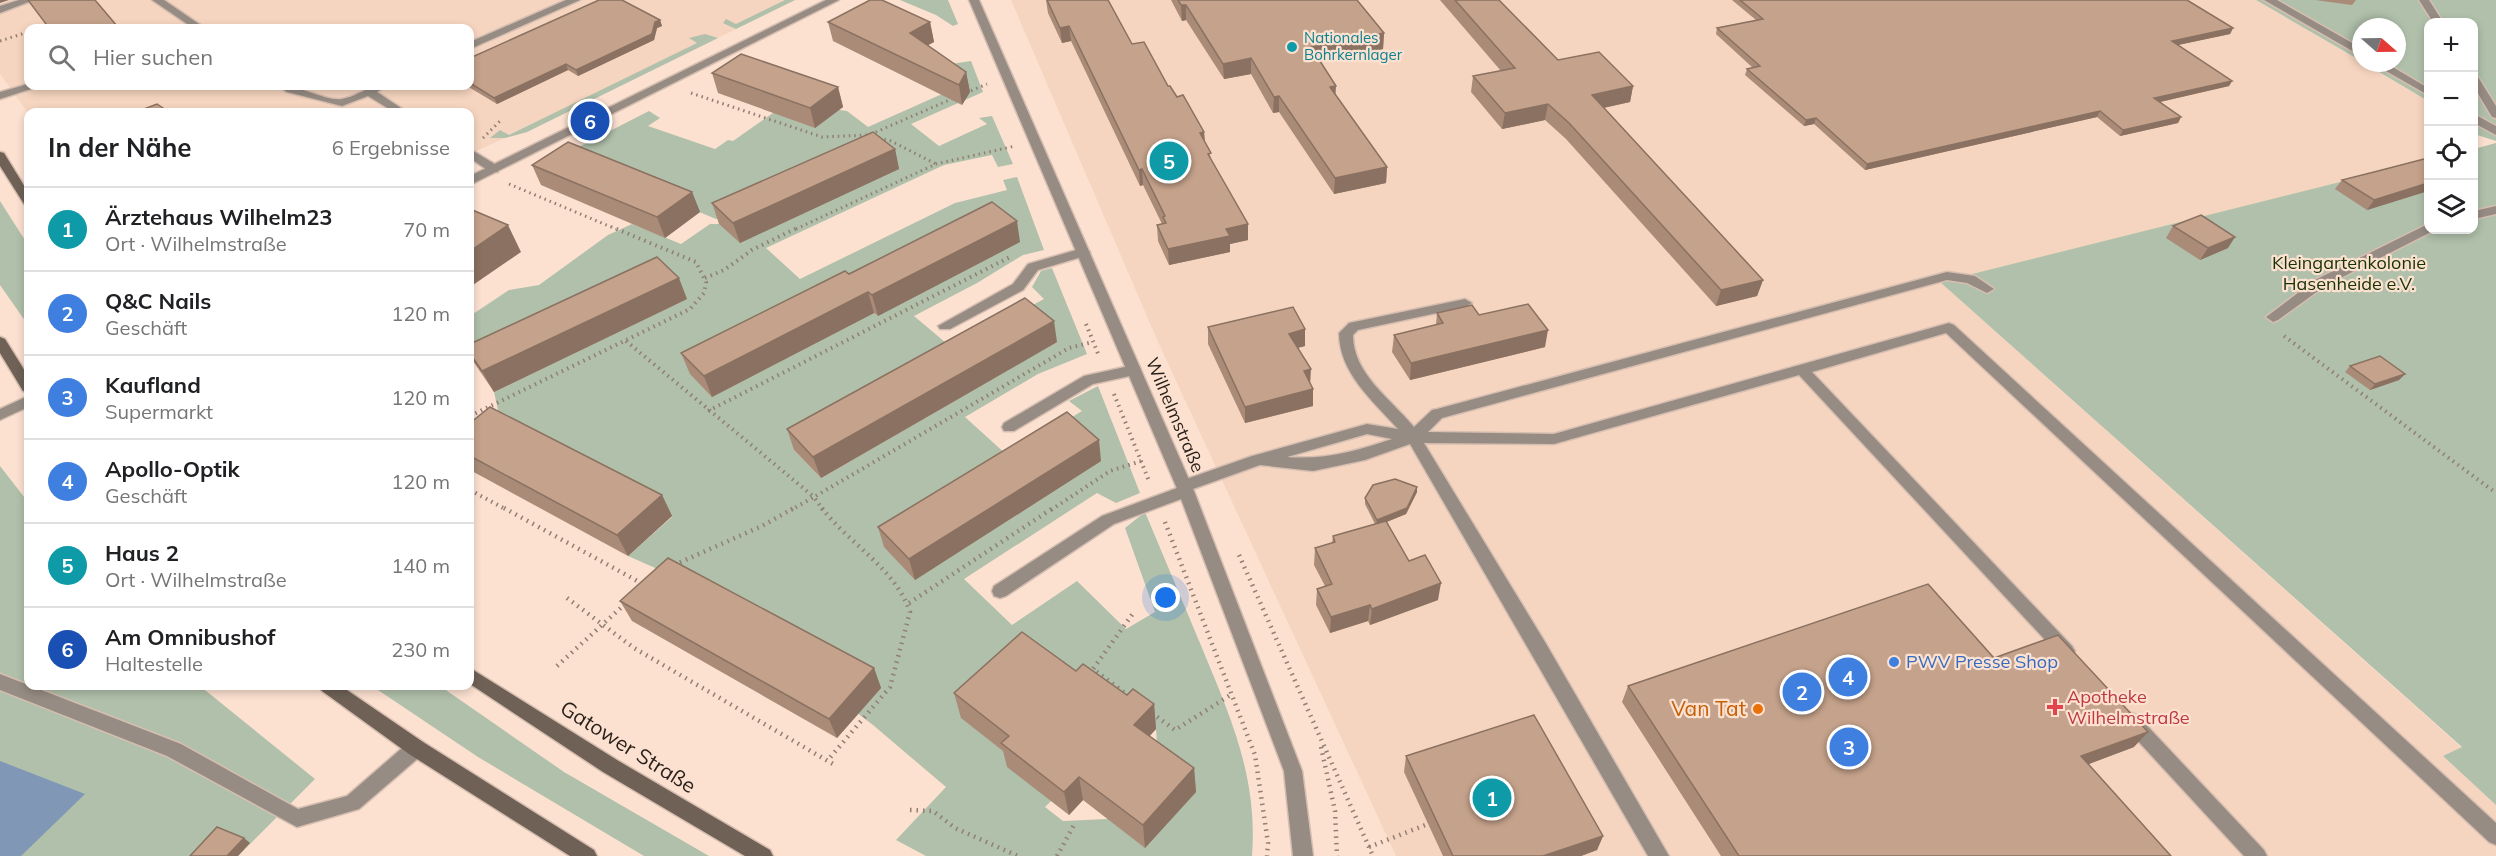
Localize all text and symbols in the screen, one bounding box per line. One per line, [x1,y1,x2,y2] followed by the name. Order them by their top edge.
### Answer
[2352,18,2406,72] north arrow
[2424,18,2478,234] map controls
[2424,18,2478,72] button: +
[24,24,474,90] search box
[1304,28,1403,64] place label: Nationales Bohrkernlager
[1285,40,1299,54] marker: Nationales Bohrkernlager
[45,41,78,74] icon: search
[93,43,213,71] text: Hier suchen
[2424,72,2478,126] button: −
[570,98,610,144] pin: 6
[2424,126,2478,180] button: locate
[48,131,192,164] text: In der Nähe
[332,135,450,160] text: 6 Ergebnisse
[1150,138,1188,184] pin: 5
[2424,180,2478,234] button: layers
[105,203,333,231] text: Ärztehaus Wilhelm23
[62,217,74,242] text: 1
[403,217,450,242] text: 70 m
[105,231,287,256] text: Ort · Wilhelmstraße
[2272,251,2426,295] park label: Kleingartenkolonie Hasenheide e.V.
[105,287,211,315] text: Q&C Nails
[62,301,74,326] text: 2
[391,301,450,326] text: 120 m
[105,315,187,340] text: Geschäft
[1141,354,1210,476] street label: Wilhelmstraße
[105,371,201,399] text: Kaufland
[62,385,74,410] text: 3
[391,385,450,410] text: 120 m
[105,399,213,424] text: Supermarkt
[105,455,240,483] text: Apollo-Optik
[62,469,74,494] text: 4
[391,469,450,494] text: 120 m
[105,483,187,508] text: Geschäft
[105,539,179,567] text: Haus 2
[62,553,74,578] text: 5
[391,553,450,578] text: 140 m
[105,567,287,592] text: Ort · Wilhelmstraße
[1151,583,1180,612] your location
[105,623,275,651] text: Am Omnibushof
[62,637,74,662] text: 6
[391,637,450,662] text: 230 m
[1906,650,2058,673] place label: PWV Presse Shop
[105,651,203,676] text: Haltestelle
[1828,654,1868,700] pin: 4
[1887,655,1901,669] marker: PWV Presse Shop
[1782,670,1822,714] pin: 2
[2067,685,2190,729] place label: Apotheke Wilhelmstraße
[556,694,701,798] street label: Gatower Straße
[1671,695,1746,721] place label: Van Tat
[2048,700,2062,714] marker: Apotheke Wilhelmstraße
[1751,702,1765,716] marker: Van Tat
[1830,724,1868,770] pin: 3
[1472,776,1512,820] pin: 1

